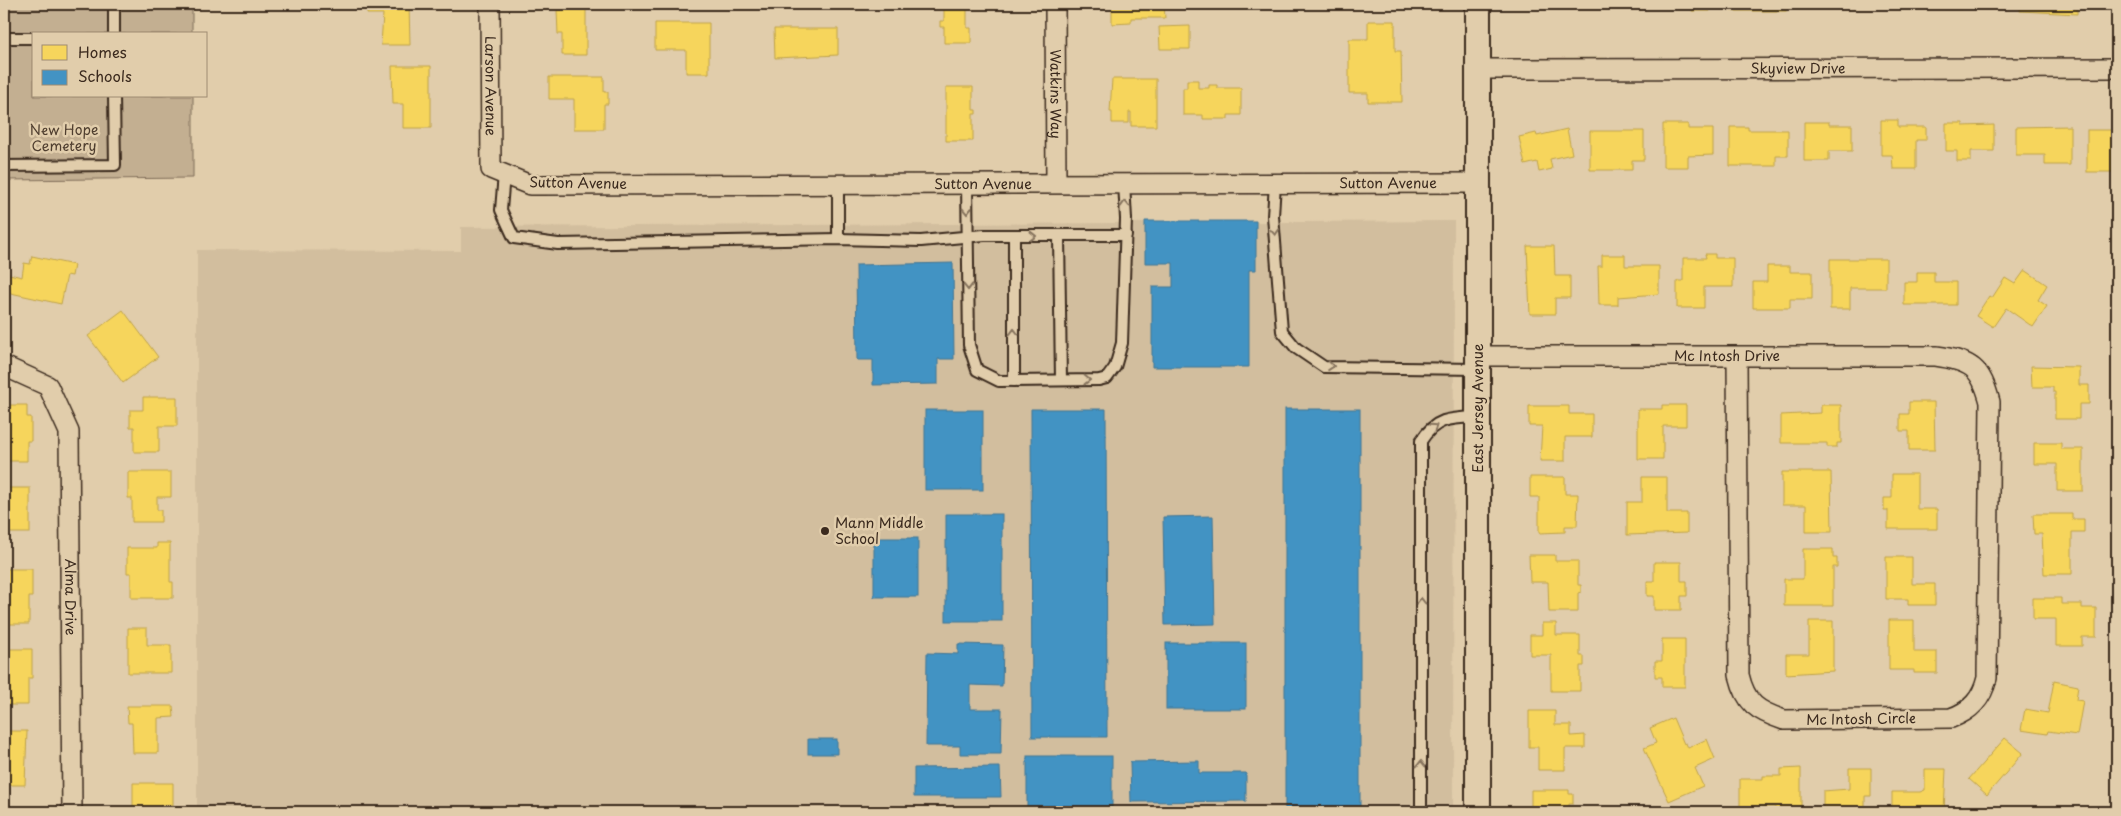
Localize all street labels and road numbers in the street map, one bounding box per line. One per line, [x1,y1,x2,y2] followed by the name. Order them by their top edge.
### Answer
[480,36,502,136] street label: Larson Avenue
[1045,49,1067,139] street label: Watkins Way
[1751,57,1845,79] street label: Skyview Drive
[529,171,627,194] street label: Sutton Avenue
[1339,172,1437,193] street label: Sutton Avenue
[934,173,1032,194] street label: Sutton Avenue
[1467,343,1488,473] street label: East Jersey Avenue
[1674,345,1780,366] street label: Mc Intosh Drive
[60,559,82,636] street label: Alma Drive
[1806,707,1916,730] street label: Mc Intosh Circle

